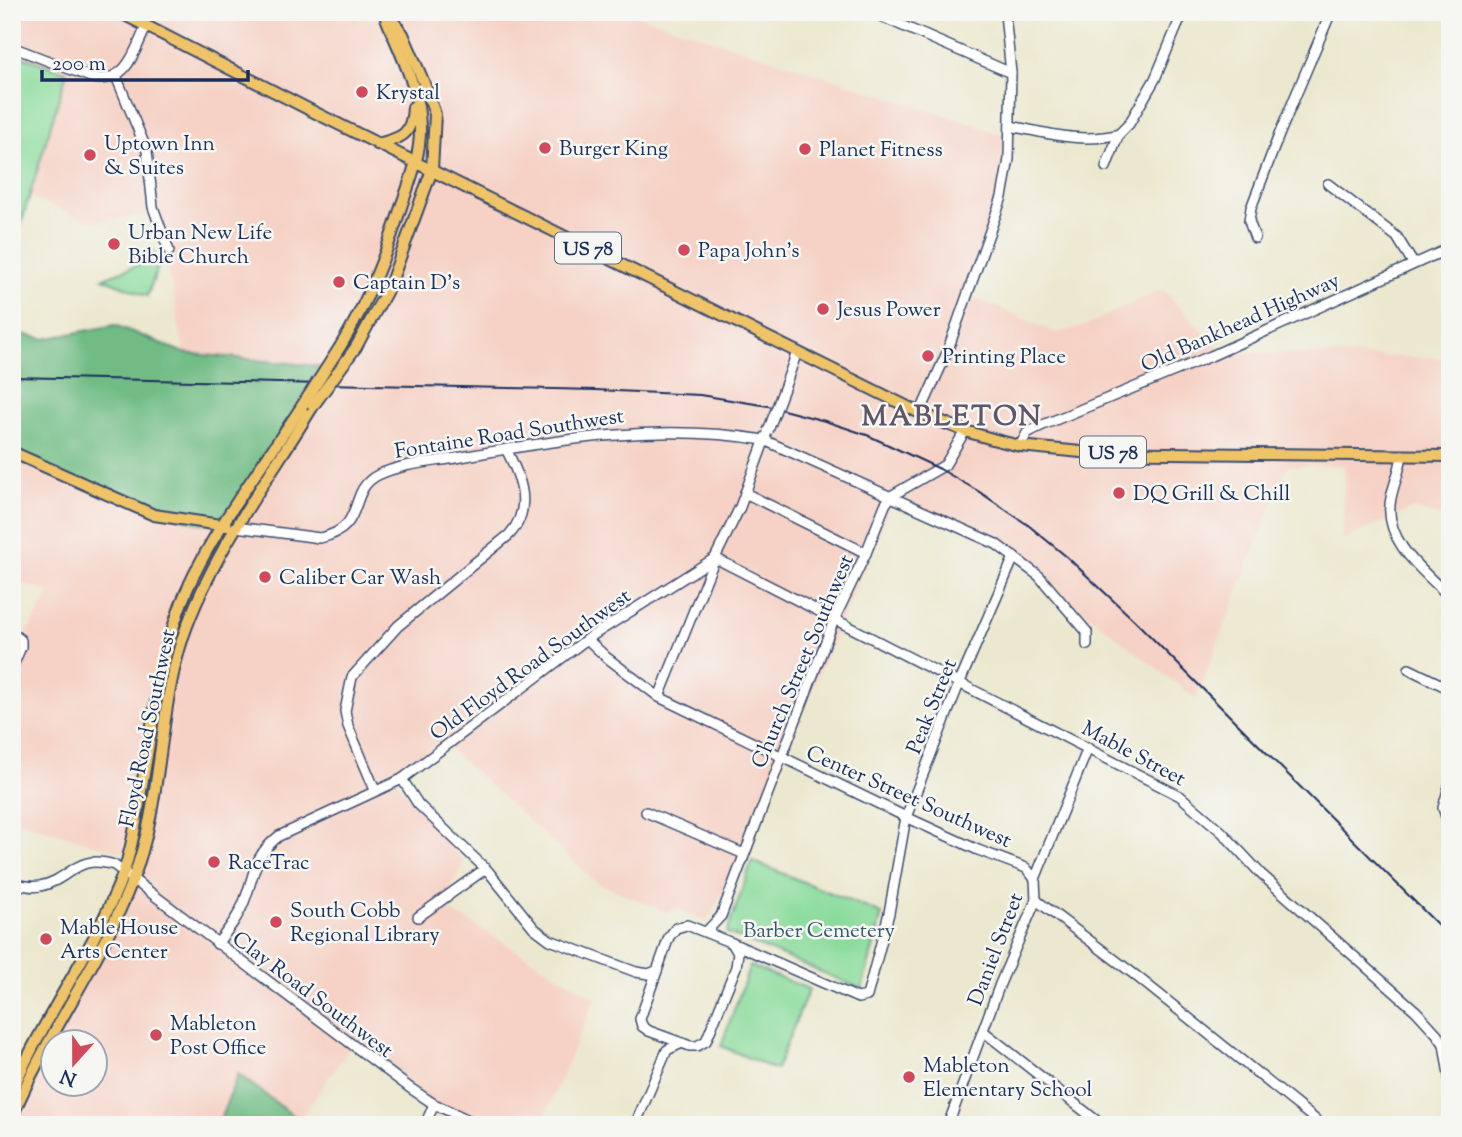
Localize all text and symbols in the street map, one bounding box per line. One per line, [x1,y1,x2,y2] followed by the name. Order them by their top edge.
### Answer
[42,38,248,82] scale bar
[52,50,106,80] text: 200 m
[376,79,440,109] place label: Krystal
[354,84,370,100] marker: Krystal
[104,130,215,184] place label: Uptown Inn & Suites
[559,135,668,165] place label: Burger King
[819,136,943,166] place label: Planet Fitness
[537,140,553,156] marker: Burger King
[797,141,813,157] marker: Planet Fitness
[82,147,98,163] marker: Uptown Inn & Suites
[128,219,272,273] place label: Urban New Life Bible Church
[555,232,621,264] road number: US 78
[106,236,122,252] marker: Urban New Life Bible Church
[698,237,800,267] place label: Papa John's
[676,242,692,258] marker: Papa John's
[1137,266,1345,381] street label: Old Bankhead Highway
[353,269,460,299] place label: Captain D's
[331,274,347,290] marker: Captain D's
[836,296,941,326] place label: Jesus Power
[815,301,831,317] marker: Jesus Power
[942,343,1066,373] place label: Printing Place
[920,348,936,364] marker: Printing Place
[861,398,1043,438] district label: MABLETON
[393,402,626,468] street label: Fontaine Road Southwest
[1080,436,1146,467] road number: US 78
[1133,480,1290,510] place label: DQ Grill & Chill
[1111,485,1127,501] marker: DQ Grill & Chill
[745,550,863,773] street label: Church Street Southwest
[279,564,441,594] place label: Caliber Car Wash
[257,569,273,585] marker: Caliber Car Wash
[425,582,638,749] street label: Old Floyd Road Southwest
[113,627,185,830] street label: Floyd Road Southwest
[900,655,966,759] street label: Peak Street
[1076,715,1191,795] street label: Mable Street
[801,739,1016,857] street label: Center Street Southwest
[228,849,310,879] place label: RaceTrac
[206,854,222,870] marker: RaceTrac
[962,889,1032,1011] street label: Daniel Street
[290,897,440,951] place label: South Cobb Regional Library
[60,914,178,968] place label: Mable House Arts Center
[268,914,284,930] marker: South Cobb Regional Library
[743,917,896,947] park label: Barber Cemetery
[225,925,399,1066] street label: Clay Road Southwest
[38,931,54,947] marker: Mable House Arts Center
[170,1010,266,1064] place label: Mableton Post Office
[148,1027,164,1043] marker: Mableton Post Office
[38,1028,108,1098] north arrow
[923,1052,1093,1106] place label: Mableton Elementary School
[57,1061,81,1092] text: N
[901,1069,917,1085] marker: Mableton Elementary School

